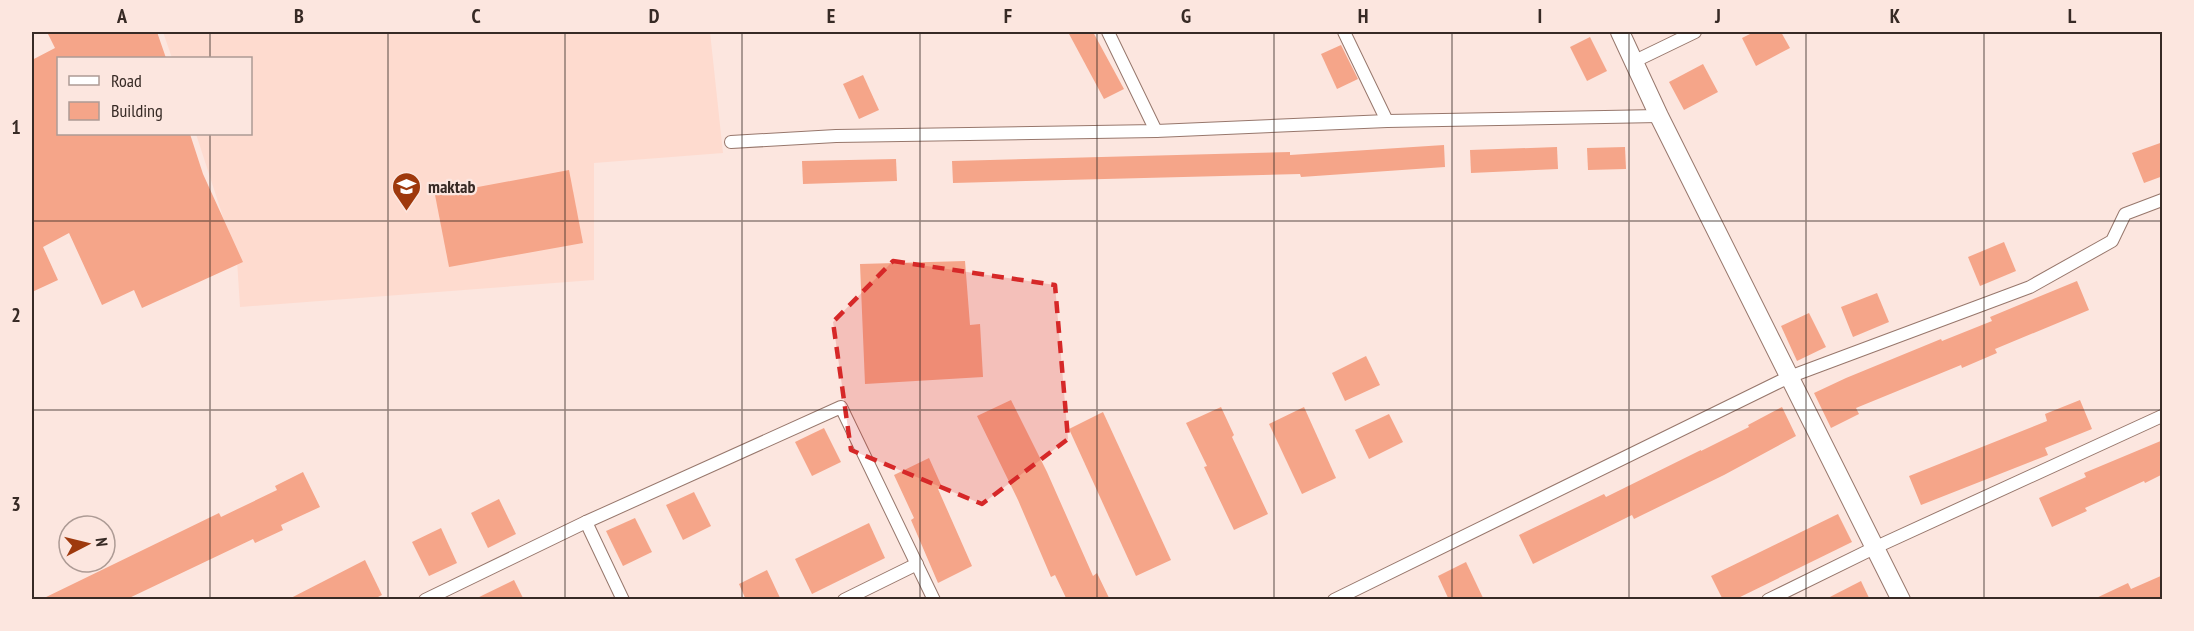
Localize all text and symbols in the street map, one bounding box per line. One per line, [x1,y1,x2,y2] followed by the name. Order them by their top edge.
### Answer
[116,3,128,29] text: A
[294,3,304,29] text: B
[471,3,481,29] text: C
[649,3,660,29] text: D
[827,3,835,29] text: E
[1004,3,1012,29] text: F
[1181,3,1191,29] text: G
[1358,3,1368,29] text: H
[1538,3,1542,29] text: I
[1714,3,1721,29] text: J
[1890,3,1901,29] text: K
[2068,3,2077,29] text: L
[57,57,252,135] legend
[111,69,142,92] text: Road
[111,99,163,122] text: Building
[11,114,21,140] text: 1
[391,170,423,212] school or university icon: maktab
[428,175,475,198] place label: maktab
[11,302,21,328] text: 2
[11,491,21,517] text: 3
[57,514,117,574] north arrow
[91,537,112,548] text: N

